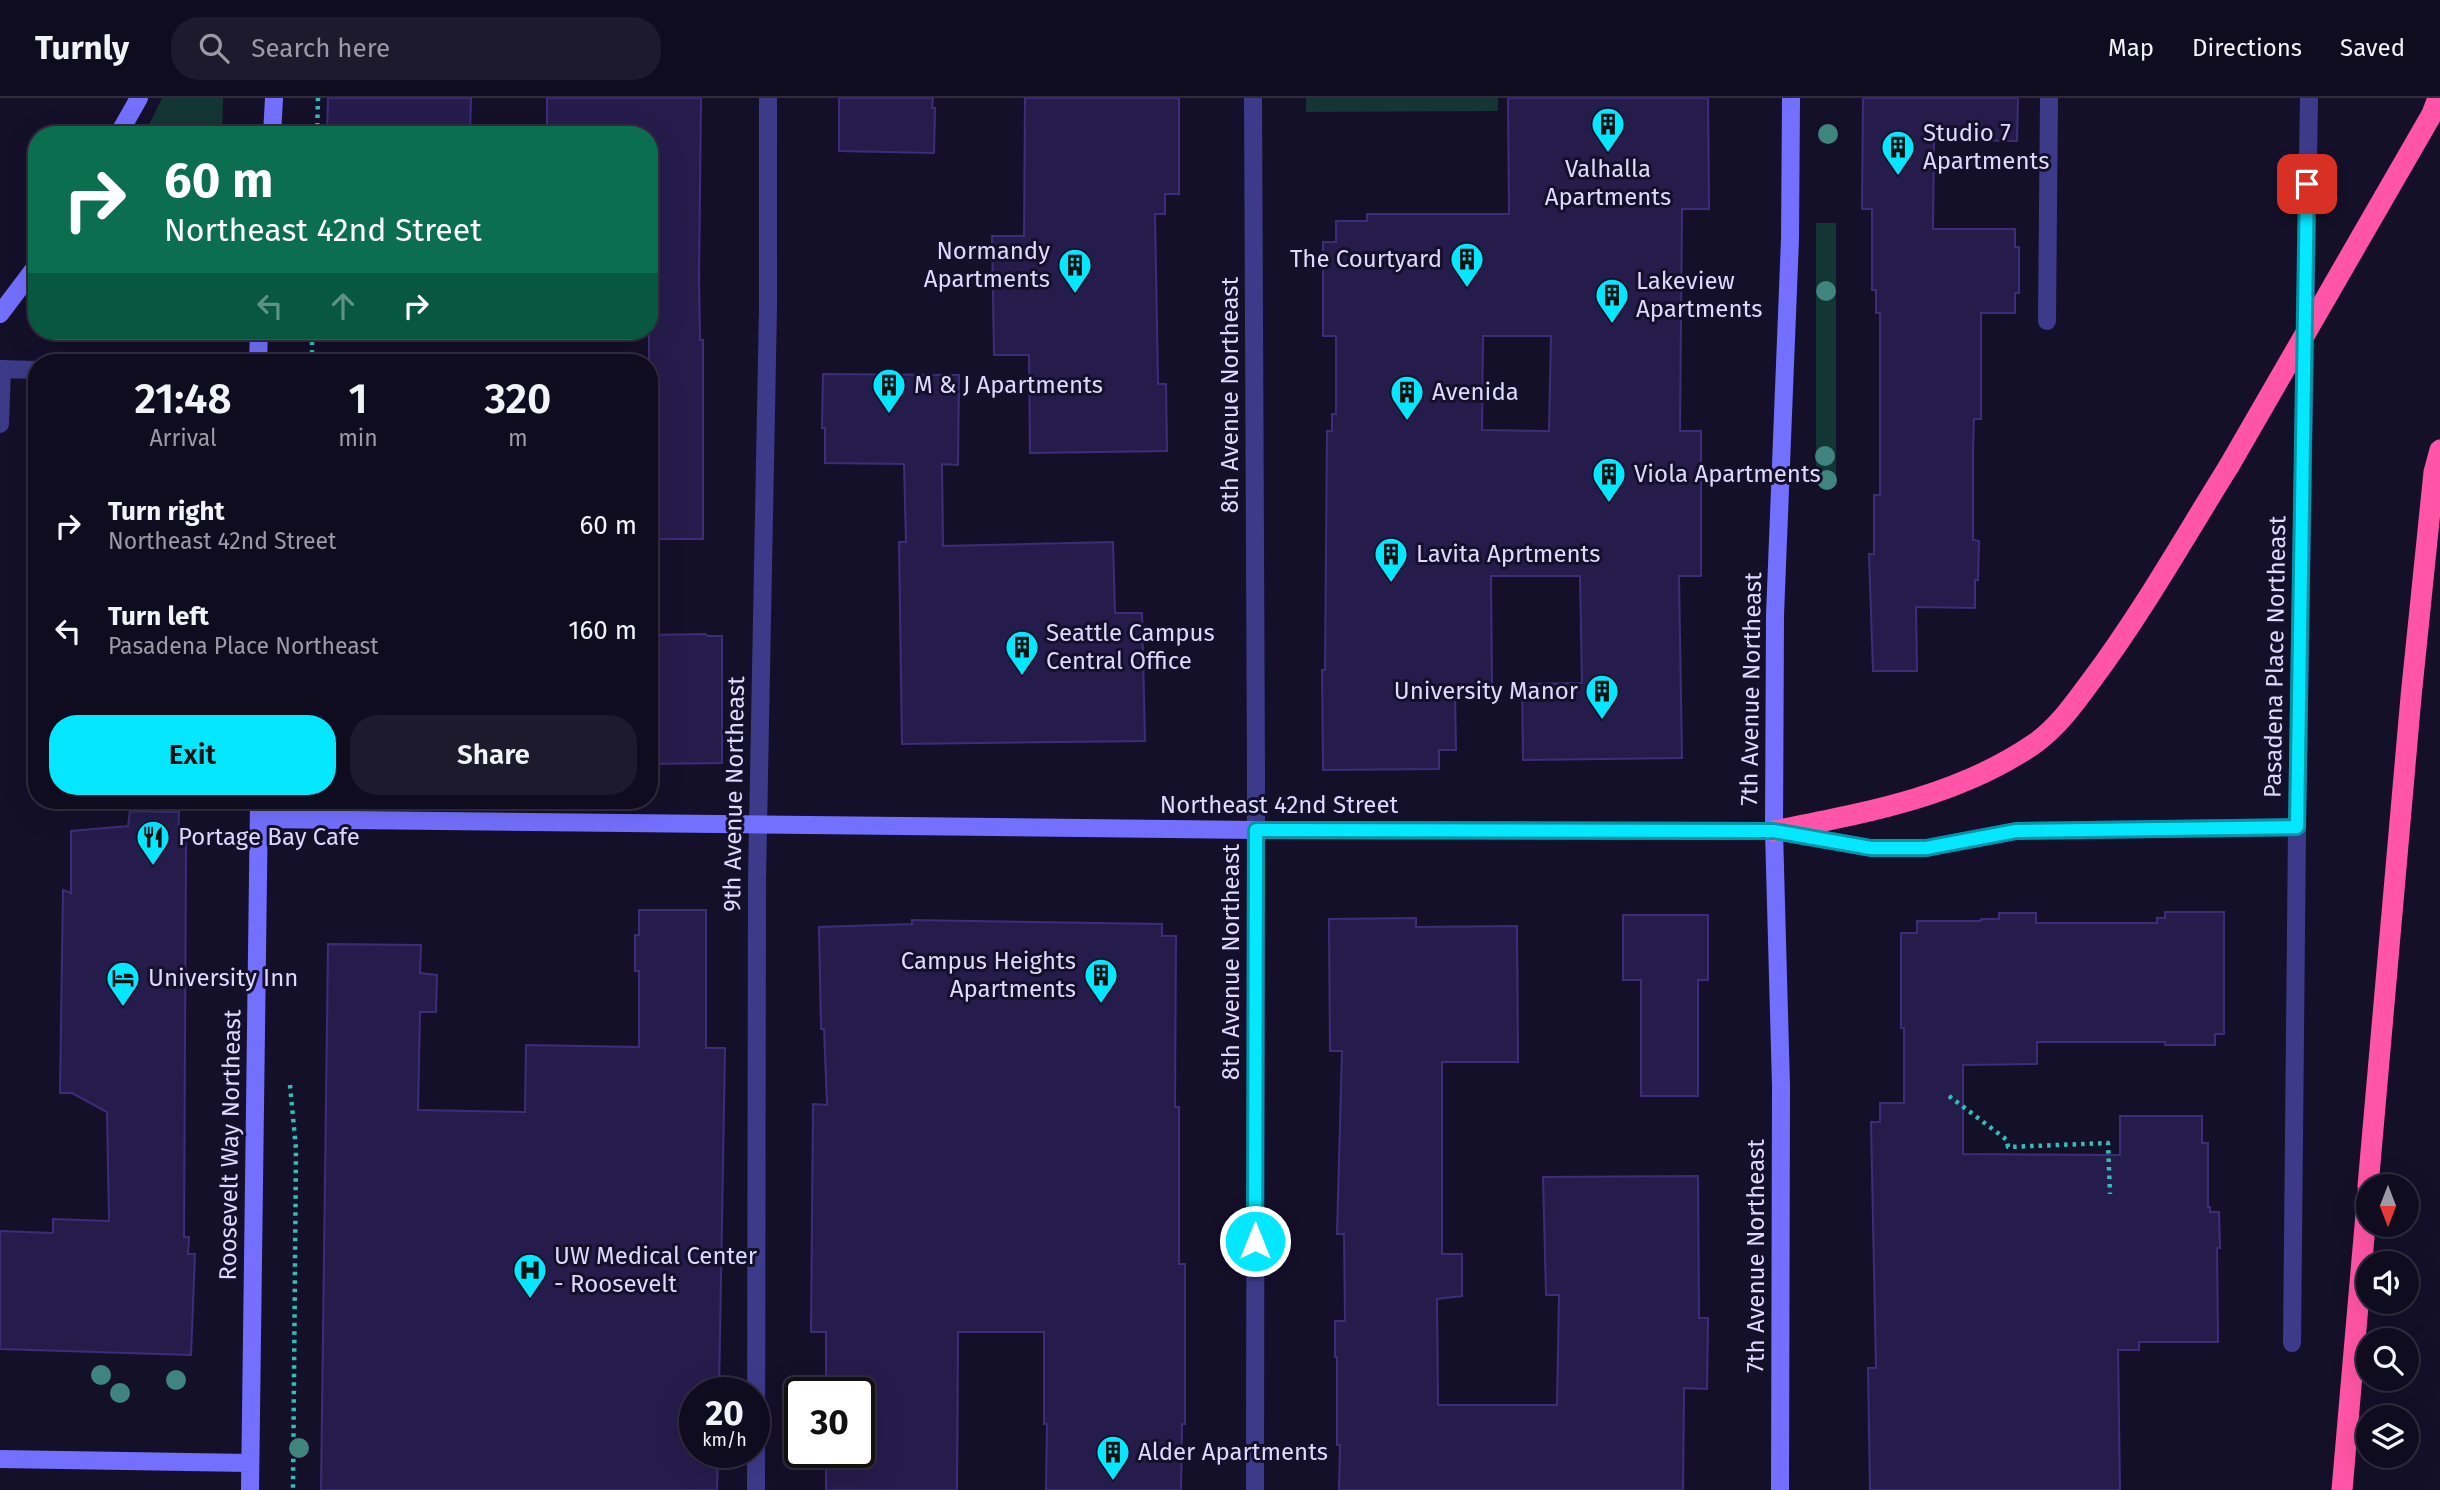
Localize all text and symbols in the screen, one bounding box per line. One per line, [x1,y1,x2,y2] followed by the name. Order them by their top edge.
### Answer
[171,17,661,80] search box
[35,28,129,68] text: Turnly
[195,29,233,67] icon: search
[251,33,390,64] text: Search here
[2108,34,2154,62] text: Map
[2192,34,2302,62] text: Directions
[2340,34,2405,62] text: Saved
[1589,105,1627,154] building icon: Valhalla Apartments
[1923,119,2049,175] place label: Studio 7 Apartments
[1879,128,1917,177] building icon: Studio 7 Apartments
[164,151,273,210] text: 60 m
[49,154,140,245] icon: right
[2277,154,2337,214] pin
[1545,155,1671,211] place label: Valhalla Apartments
[2288,165,2326,203] icon: arrive
[164,211,482,249] text: Northeast 42nd Street
[924,237,1050,293] place label: Normandy Apartments
[1448,240,1486,289] building icon: The Courtyard
[1290,245,1442,273] place label: The Courtyard
[1056,246,1094,295] building icon: Normandy Apartments
[1636,267,1762,323] place label: Lakeview Apartments
[1593,276,1631,325] building icon: Lakeview Apartments
[1216,277,1244,513] street label: 8th Avenue Northeast
[251,287,289,325] icon: left
[324,287,362,325] icon: ahead
[397,287,435,325] icon: right
[870,366,908,415] building icon: M & J Apartments
[914,371,1103,399] place label: M & J Apartments
[1388,373,1426,422] building icon: Avenida
[135,374,232,424] text: 21:48
[348,374,368,424] text: 1
[484,374,551,424] text: 320
[1432,378,1519,406] place label: Avenida
[149,424,217,452] text: Arrival
[338,424,378,452] text: min
[508,424,528,452] text: m
[1590,455,1628,504] building icon: Viola Apartments
[1634,460,1821,488] place label: Viola Apartments
[108,496,225,527] text: Turn right
[49,507,87,545] icon: right
[579,510,637,541] text: 60 m
[2259,515,2291,798] street label: Pasadena Place Northeast
[108,527,336,555] text: Northeast 42nd Street
[1372,535,1410,584] building icon: Lavita Aprtments
[1416,540,1600,568] place label: Lavita Aprtments
[1735,572,1767,806] street label: 7th Avenue Northeast
[108,601,209,632] text: Turn left
[49,612,87,650] icon: left
[568,615,637,646] text: 160 m
[1046,619,1215,675] place label: Seattle Campus Central Office
[1003,628,1041,677] building icon: Seattle Campus Central Office
[108,632,379,660] text: Pasadena Place Northeast
[1583,672,1621,721] building icon: University Manor
[718,676,750,912] street label: 9th Avenue Northeast
[1394,677,1579,705] place label: University Manor
[49,715,336,795] button: Exit
[350,715,637,795] button: Share
[1160,791,1399,819] street label: Northeast 42nd Street
[134,818,172,867] restaurant icon: Portage Bay Cafe
[178,823,360,851] place label: Portage Bay Cafe
[1217,844,1245,1080] street label: 8th Avenue Northeast
[901,947,1076,1003] place label: Campus Heights Apartments
[1082,956,1120,1005] building icon: Campus Heights Apartments
[104,959,142,1008] hotel icon: University Inn
[148,964,298,992] place label: University Inn
[214,1009,246,1281] street label: Roosevelt Way Northeast
[1742,1139,1770,1373] street label: 7th Avenue Northeast
[2356,1174,2418,1237] north arrow
[2356,1174,2419,1468] map controls
[1218,1204,1292,1278] position arrow
[554,1242,758,1298] place label: UW Medical Center - Roosevelt
[511,1251,549,1300] hospital icon: UW Medical Center - Roosevelt
[2356,1251,2419,1314] button: sound
[2356,1328,2419,1391] button: search
[784,1377,875,1468] speed limit sign: 30
[705,1392,744,1434] text: 20
[2356,1405,2419,1468] button: layers
[702,1429,747,1451] text: km/h
[1094,1433,1132,1482] building icon: Alder Apartments
[1138,1438,1328,1466] place label: Alder Apartments

